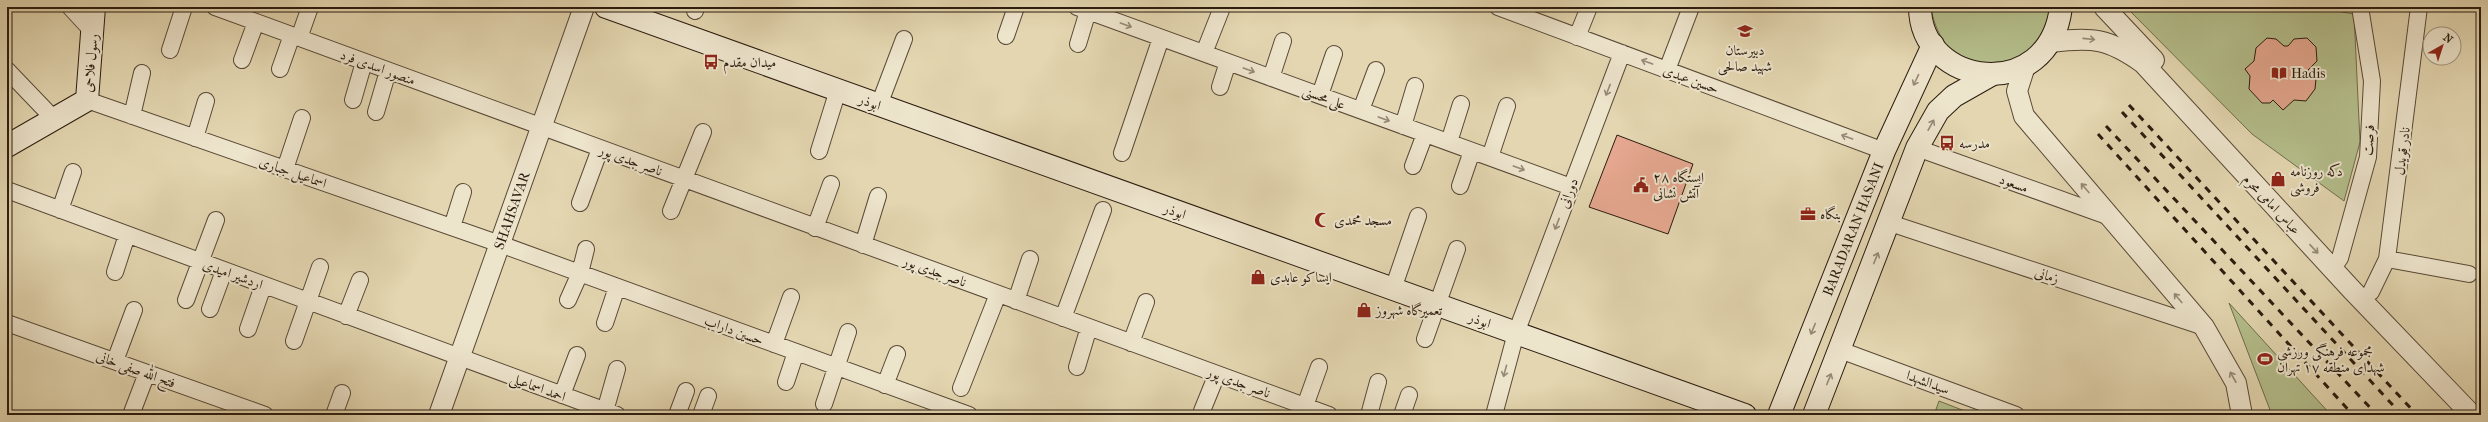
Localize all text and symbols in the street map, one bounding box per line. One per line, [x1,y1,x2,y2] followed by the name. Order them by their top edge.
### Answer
[1120,22,1132,30] one-way arrow
[1736,22,1754,40] school or university icon: دبیرستان شهید صالحی
[2422,26,2462,66] north arrow
[2441,31,2456,47] text: N
[79,33,102,93] street label: رسول فلاحی
[2082,36,2095,43] one-way arrow
[1718,42,1772,76] place label: دبیرستان شهید صالحی
[338,46,418,89] street label: منصور اسدی فرد
[702,53,720,71] bus stop icon: میدان مقدم
[723,54,776,75] place label: میدان مقدم
[1641,58,1653,66] one-way arrow
[1661,62,1721,97] street label: حسین عبدی
[2270,64,2288,82] library icon: Hadis
[2291,65,2325,82] place label: Hadis
[1242,66,1254,74] one-way arrow
[1912,74,1919,86] one-way arrow
[1300,82,1348,114] street label: علی محسنی
[1603,83,1611,95] one-way arrow
[855,90,883,114] street label: ابوذر
[1378,115,1390,123] one-way arrow
[1927,119,1935,131] one-way arrow
[2359,124,2378,156] street label: فرصت
[2391,126,2414,176] street label: نادر قویدل
[1841,133,1854,140] one-way arrow
[1938,134,1956,152] bus stop icon: مدرسه
[1959,135,1990,152] place label: مدرسه
[594,141,665,182] street label: ناصر جدی پور
[256,153,329,194] street label: اسماعیل جباری
[1819,160,1888,299] street label: BARADARAN HASANI
[2290,163,2343,197] place label: دکه روزنامه فروشی
[1513,164,1525,172] one-way arrow
[1653,168,1704,203] place label: ایستگاه ۲۸ آتش نشانی
[490,169,534,252] street label: SHAHSAVAR
[1997,170,2031,197] street label: مسعود
[2269,170,2287,188] shop icon: دکه روزنامه فروشی
[2236,171,2304,241] street label: عباس امامی محرم
[1555,176,1582,211] street label: دورانی
[1632,176,1650,194] public building icon: ایستگاه ۲۸ آتش نشانی
[2081,182,2090,193] one-way arrow
[1160,199,1188,223] street label: ابوذر
[1799,205,1817,223] office icon: بنگاه
[1820,205,1841,223] place label: بنگاه
[1313,211,1331,229] mosque icon: مسجد محمدی
[1334,212,1392,229] place label: مسجد محمدی
[1552,218,1560,230] one-way arrow
[2309,244,2318,254] one-way arrow
[898,252,969,293] street label: ناصر جدی پور
[1873,252,1881,264] one-way arrow
[200,256,265,293] street label: اردشیر امیدی
[2033,264,2061,287] street label: زمانی
[1249,268,1267,286] shop icon: ایساکو عابدی
[1270,269,1332,286] place label: ایساکو عابدی
[2174,292,2183,303] one-way arrow
[1355,301,1373,319] shop icon: تعمیرگاه شهروز
[1374,302,1442,320] place label: تعمیرگاه شهروز
[1465,308,1493,332] street label: ابوذر
[702,312,766,349] street label: حسین داراب
[1808,323,1816,335] one-way arrow
[2277,343,2385,377] place label: مجموعه فرهنگی ورزشی شهدای منطقه ۱۷ تهران
[92,344,179,395] street label: فتح الله صفی خانی
[2256,350,2274,368] sports icon: مجموعه فرهنگی ورزشی شهدای منطقه ۱۷ تهران
[1202,363,1273,404] street label: ناصر جدی پور
[1501,364,1509,377] one-way arrow
[1904,367,1952,399] street label: سیدالشهدا
[507,370,568,406] street label: احمد اسماعیلی
[2228,372,2236,384] one-way arrow
[1825,373,1833,385] one-way arrow

